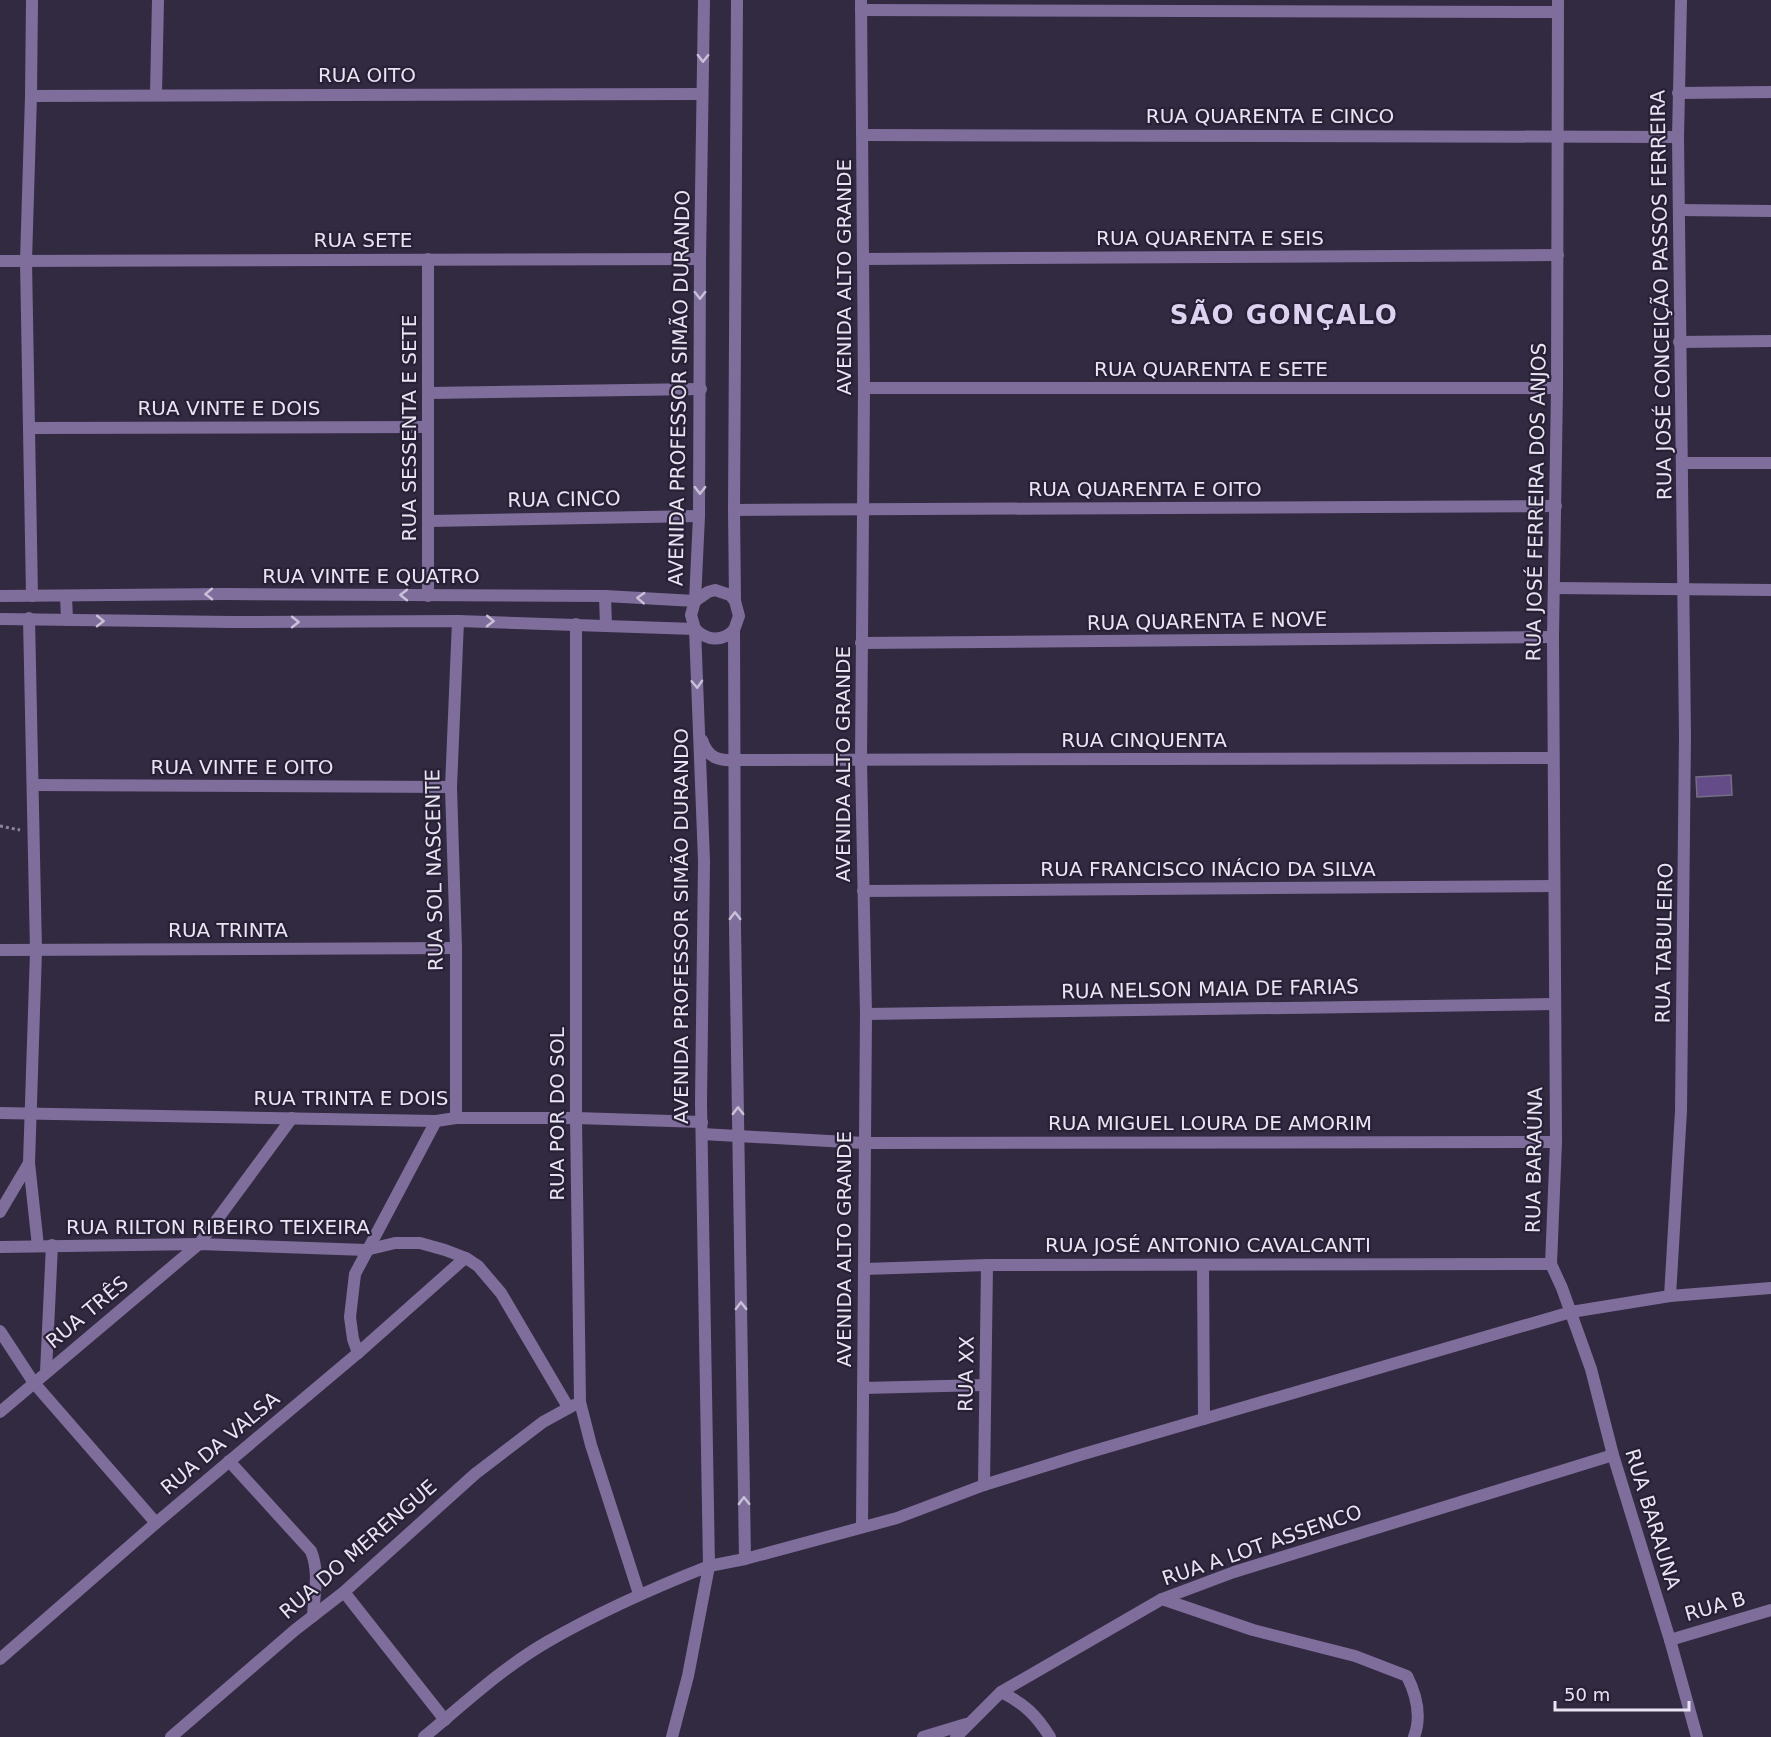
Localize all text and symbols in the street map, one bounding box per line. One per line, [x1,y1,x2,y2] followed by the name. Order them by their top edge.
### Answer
[697,54,709,63] one-way arrow
[318,63,416,87] street label: RUA OITO
[1645,89,1677,500] street label: RUA JOSÉ CONCEIÇÃO PASSOS FERREIRA
[1146,104,1394,128] street label: RUA QUARENTA E CINCO
[832,159,856,395] street label: AVENIDA ALTO GRANDE
[664,190,694,586] street label: AVENIDA PROFESSOR SIMÃO DURANDO
[1096,226,1324,250] street label: RUA QUARENTA E SEIS
[314,228,412,252] street label: RUA SETE
[694,291,706,300] one-way arrow
[1170,299,1398,330] district label: SÃO GONÇALO
[397,315,421,541] street label: RUA SESSENTA E SETE
[1521,342,1551,662] street label: RUA JOSÉ FERREIRA DOS ANJOS
[1094,357,1328,381] street label: RUA QUARENTA E SETE
[137,396,321,420] street label: RUA VINTE E DOIS
[1028,477,1262,501] street label: RUA QUARENTA E OITO
[507,486,621,512] street label: RUA CINCO
[693,486,706,495] one-way arrow
[262,564,480,588] street label: RUA VINTE E QUATRO
[205,588,214,600] one-way arrow
[400,589,409,602] one-way arrow
[637,592,646,605] one-way arrow
[1087,607,1327,635] street label: RUA QUARENTA E NOVE
[96,615,105,627] one-way arrow
[486,615,495,627] one-way arrow
[291,616,300,628] one-way arrow
[831,646,855,882] street label: AVENIDA ALTO GRANDE
[691,679,704,688] one-way arrow
[669,728,693,1124] street label: AVENIDA PROFESSOR SIMÃO DURANDO
[1061,728,1227,752] street label: RUA CINQUENTA
[151,755,333,779] street label: RUA VINTE E OITO
[420,769,448,971] street label: RUA SOL NASCENTE
[1040,857,1376,881] street label: RUA FRANCISCO INÁCIO DA SILVA
[1651,862,1677,1024] street label: RUA TABULEIRO
[729,911,741,920] one-way arrow
[168,918,288,942] street label: RUA TRINTA
[1061,974,1359,1004] street label: RUA NELSON MAIA DE FARIAS
[545,1026,569,1201] street label: RUA POR DO SOL
[254,1086,448,1110] street label: RUA TRINTA E DOIS
[1521,1086,1547,1233] street label: RUA BARAÚNA
[732,1106,744,1115] one-way arrow
[1048,1111,1372,1135] street label: RUA MIGUEL LOURA DE AMORIM
[832,1131,856,1367] street label: AVENIDA ALTO GRANDE
[66,1215,370,1239] street label: RUA RILTON RIBEIRO TEIXEIRA
[1045,1233,1371,1257] street label: RUA JOSÉ ANTONIO CAVALCANTI
[41,1271,133,1353] street label: RUA TRÊS
[734,1301,747,1310] one-way arrow
[953,1336,979,1412] street label: RUA XX
[156,1386,285,1500] street label: RUA DA VALSA
[1620,1446,1686,1593] street label: RUA BARAUNA
[275,1474,441,1624] street label: RUA DO MERENGUE
[738,1496,750,1505] one-way arrow
[1159,1500,1365,1590] street label: RUA A LOT ASSENCO
[1682,1586,1748,1626] street label: RUA B
[1555,1674,1688,1712] scale bar
[1564,1684,1610,1705] text: 50 m

